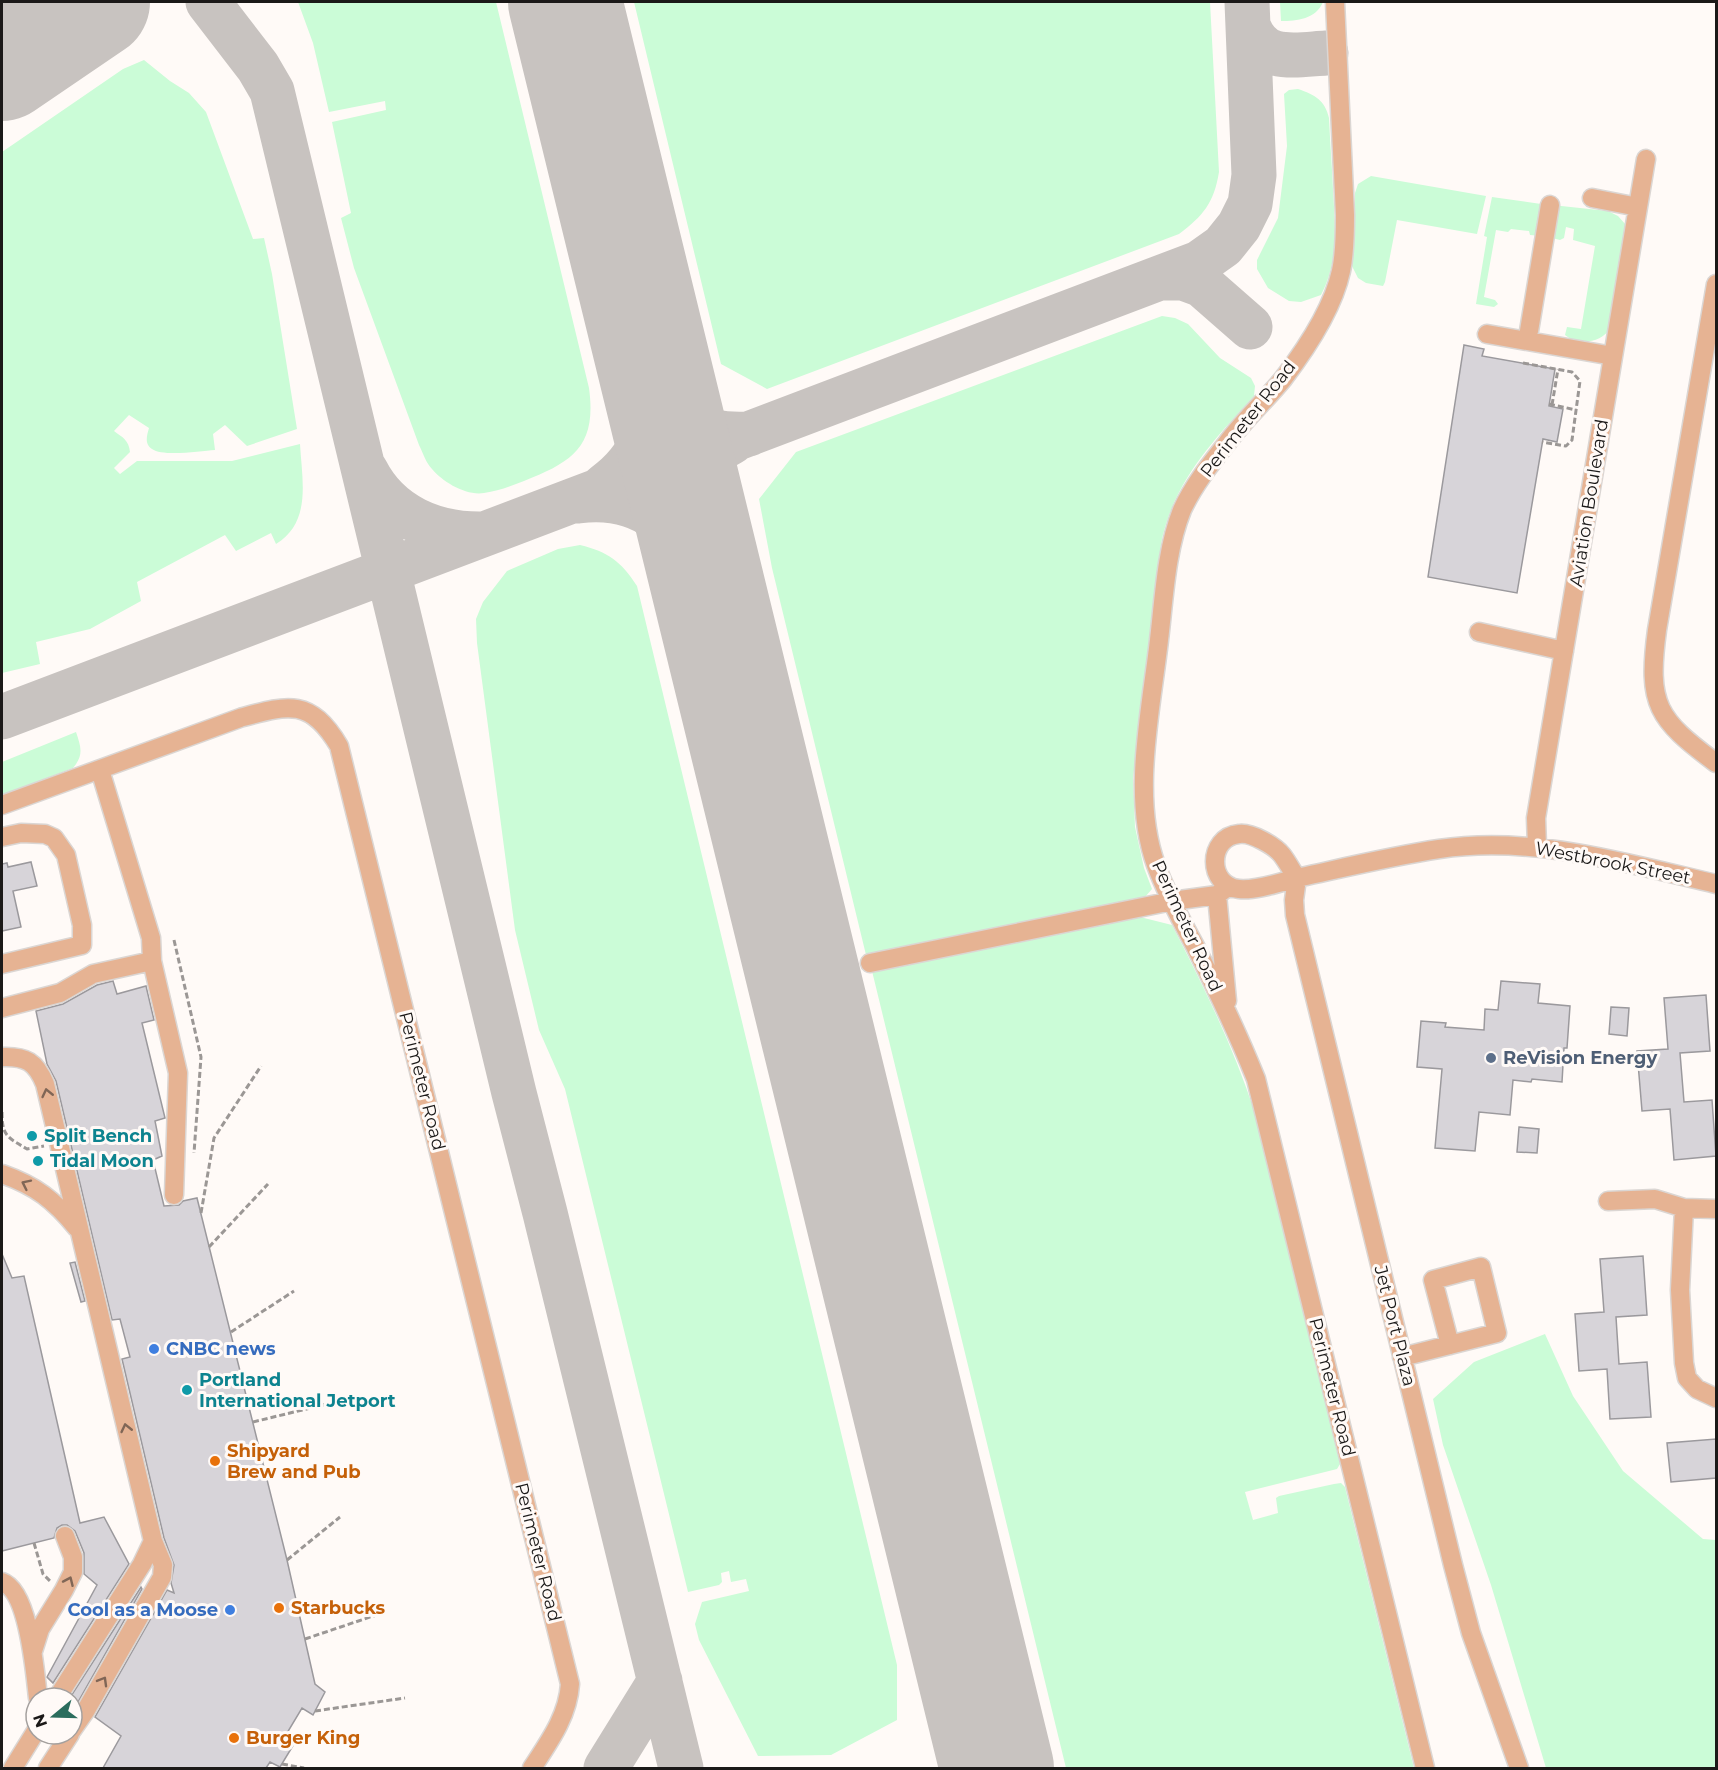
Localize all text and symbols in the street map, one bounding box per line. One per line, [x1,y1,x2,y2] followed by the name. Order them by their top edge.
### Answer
[1196,356,1300,482] street label: Perimeter Road
[1565,417,1613,589] street label: Aviation Boulevard
[1534,837,1692,889] street label: Westbrook Street
[1147,857,1227,995] street label: Perimeter Road
[394,1009,450,1153] street label: Perimeter Road
[1503,1047,1657,1069] place label: ReVision Energy
[1484,1051,1498,1065] marker: ReVision Energy
[42,1089,55,1099] one-way arrow
[44,1125,152,1147] place label: Split Bench
[25,1129,39,1143] marker: Split Bench
[50,1150,154,1172] place label: Tidal Moon
[31,1154,45,1168] marker: Tidal Moon
[21,1179,32,1191] one-way arrow
[1369,1262,1421,1389] street label: Jet Port Plaza
[1304,1315,1360,1459] street label: Perimeter Road
[166,1338,276,1360] place label: CNBC news
[147,1342,161,1356] marker: CNBC news
[199,1369,396,1412] place label: Portland International Jetport
[180,1383,194,1397] marker: Portland International Jetport
[120,1424,133,1434] one-way arrow
[227,1440,361,1483] place label: Shipyard Brew and Pub
[208,1454,222,1468] marker: Shipyard Brew and Pub
[510,1480,566,1624] street label: Perimeter Road
[62,1576,74,1587] one-way arrow
[291,1597,386,1619] place label: Starbucks
[68,1599,218,1621] place label: Cool as a Moose
[272,1601,286,1615] marker: Starbucks
[223,1603,237,1617] marker: Cool as a Moose
[95,1677,107,1687] one-way arrow
[24,1686,84,1746] north arrow
[29,1712,51,1730] text: N
[246,1727,360,1749] place label: Burger King
[227,1731,241,1745] marker: Burger King

